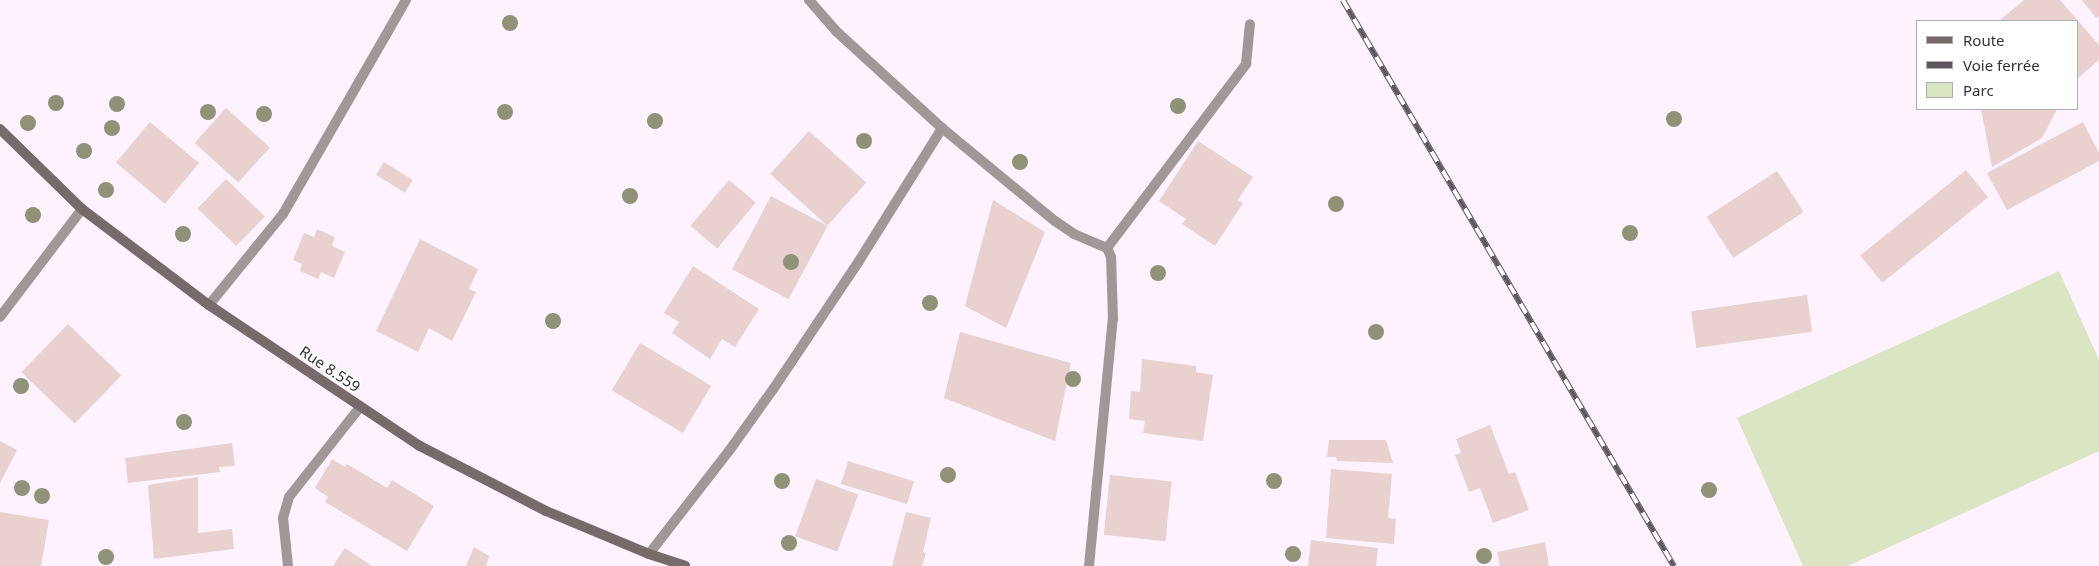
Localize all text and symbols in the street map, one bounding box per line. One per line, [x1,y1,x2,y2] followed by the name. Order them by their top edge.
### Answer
[1916,20,2079,110] legend
[1963,30,2005,50] text: Route
[1963,55,2040,75] text: Voie ferrée
[1963,80,1994,100] text: Parc
[296,342,364,396] street label: Rue 8.559

